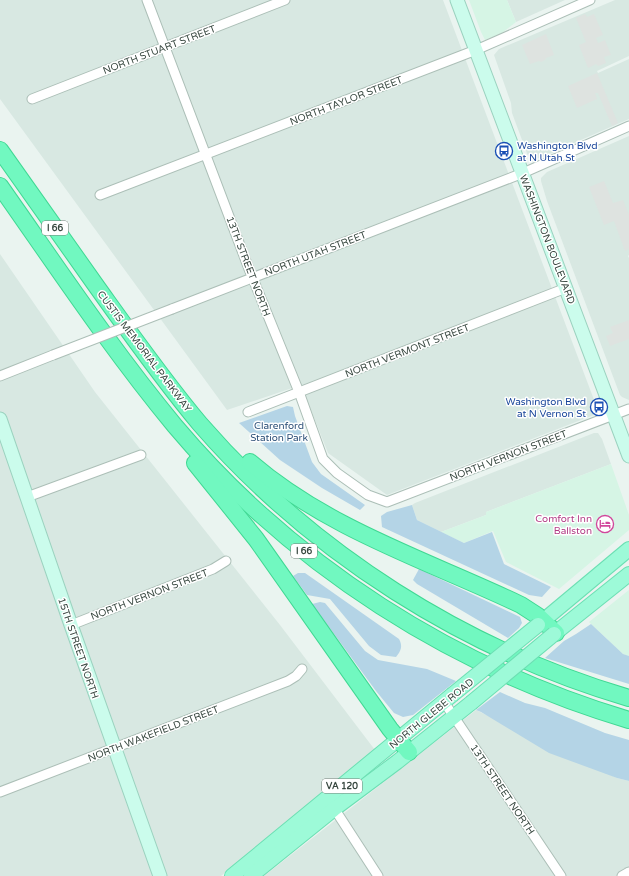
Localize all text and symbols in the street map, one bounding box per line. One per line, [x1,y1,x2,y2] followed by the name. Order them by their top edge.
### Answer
[101,23,217,77] street label: NORTH STUART STREET
[288,74,404,128] street label: NORTH TAYLOR STREET
[517,140,598,164] place label: Washington Blvd at N Utah St
[494,141,514,161] bus stop icon: Washington Blvd at N Utah St
[517,173,577,306] street label: WASHINGTON BOULEVARD
[223,215,273,318] street label: 13TH STREET NORTH
[42,221,68,235] road number: I 66
[263,229,368,279] street label: NORTH UTAH STREET
[95,289,194,415] street label: CUSTIS MEMORIAL PARKWAY
[343,322,471,380] street label: NORTH VERMONT STREET
[505,396,586,420] place label: Washington Blvd at N Vernon St
[589,397,609,417] bus stop icon: Washington Blvd at N Vernon St
[250,420,308,444] park label: Clarenford Station Park
[448,428,569,484] street label: NORTH VERNON STREET
[535,513,592,537] place label: Comfort Inn Ballston
[595,514,615,534] hotel icon: Comfort Inn Ballston
[291,544,317,558] road number: I 66
[89,567,210,623] street label: NORTH VERNON STREET
[55,596,101,700] street label: 15TH STREET NORTH
[387,676,476,752] street label: NORTH GLEBE ROAD
[86,703,220,764] street label: NORTH WAKEFIELD STREET
[468,742,537,837] street label: 13TH STREET NORTH
[322,779,362,793] road number: VA 120

